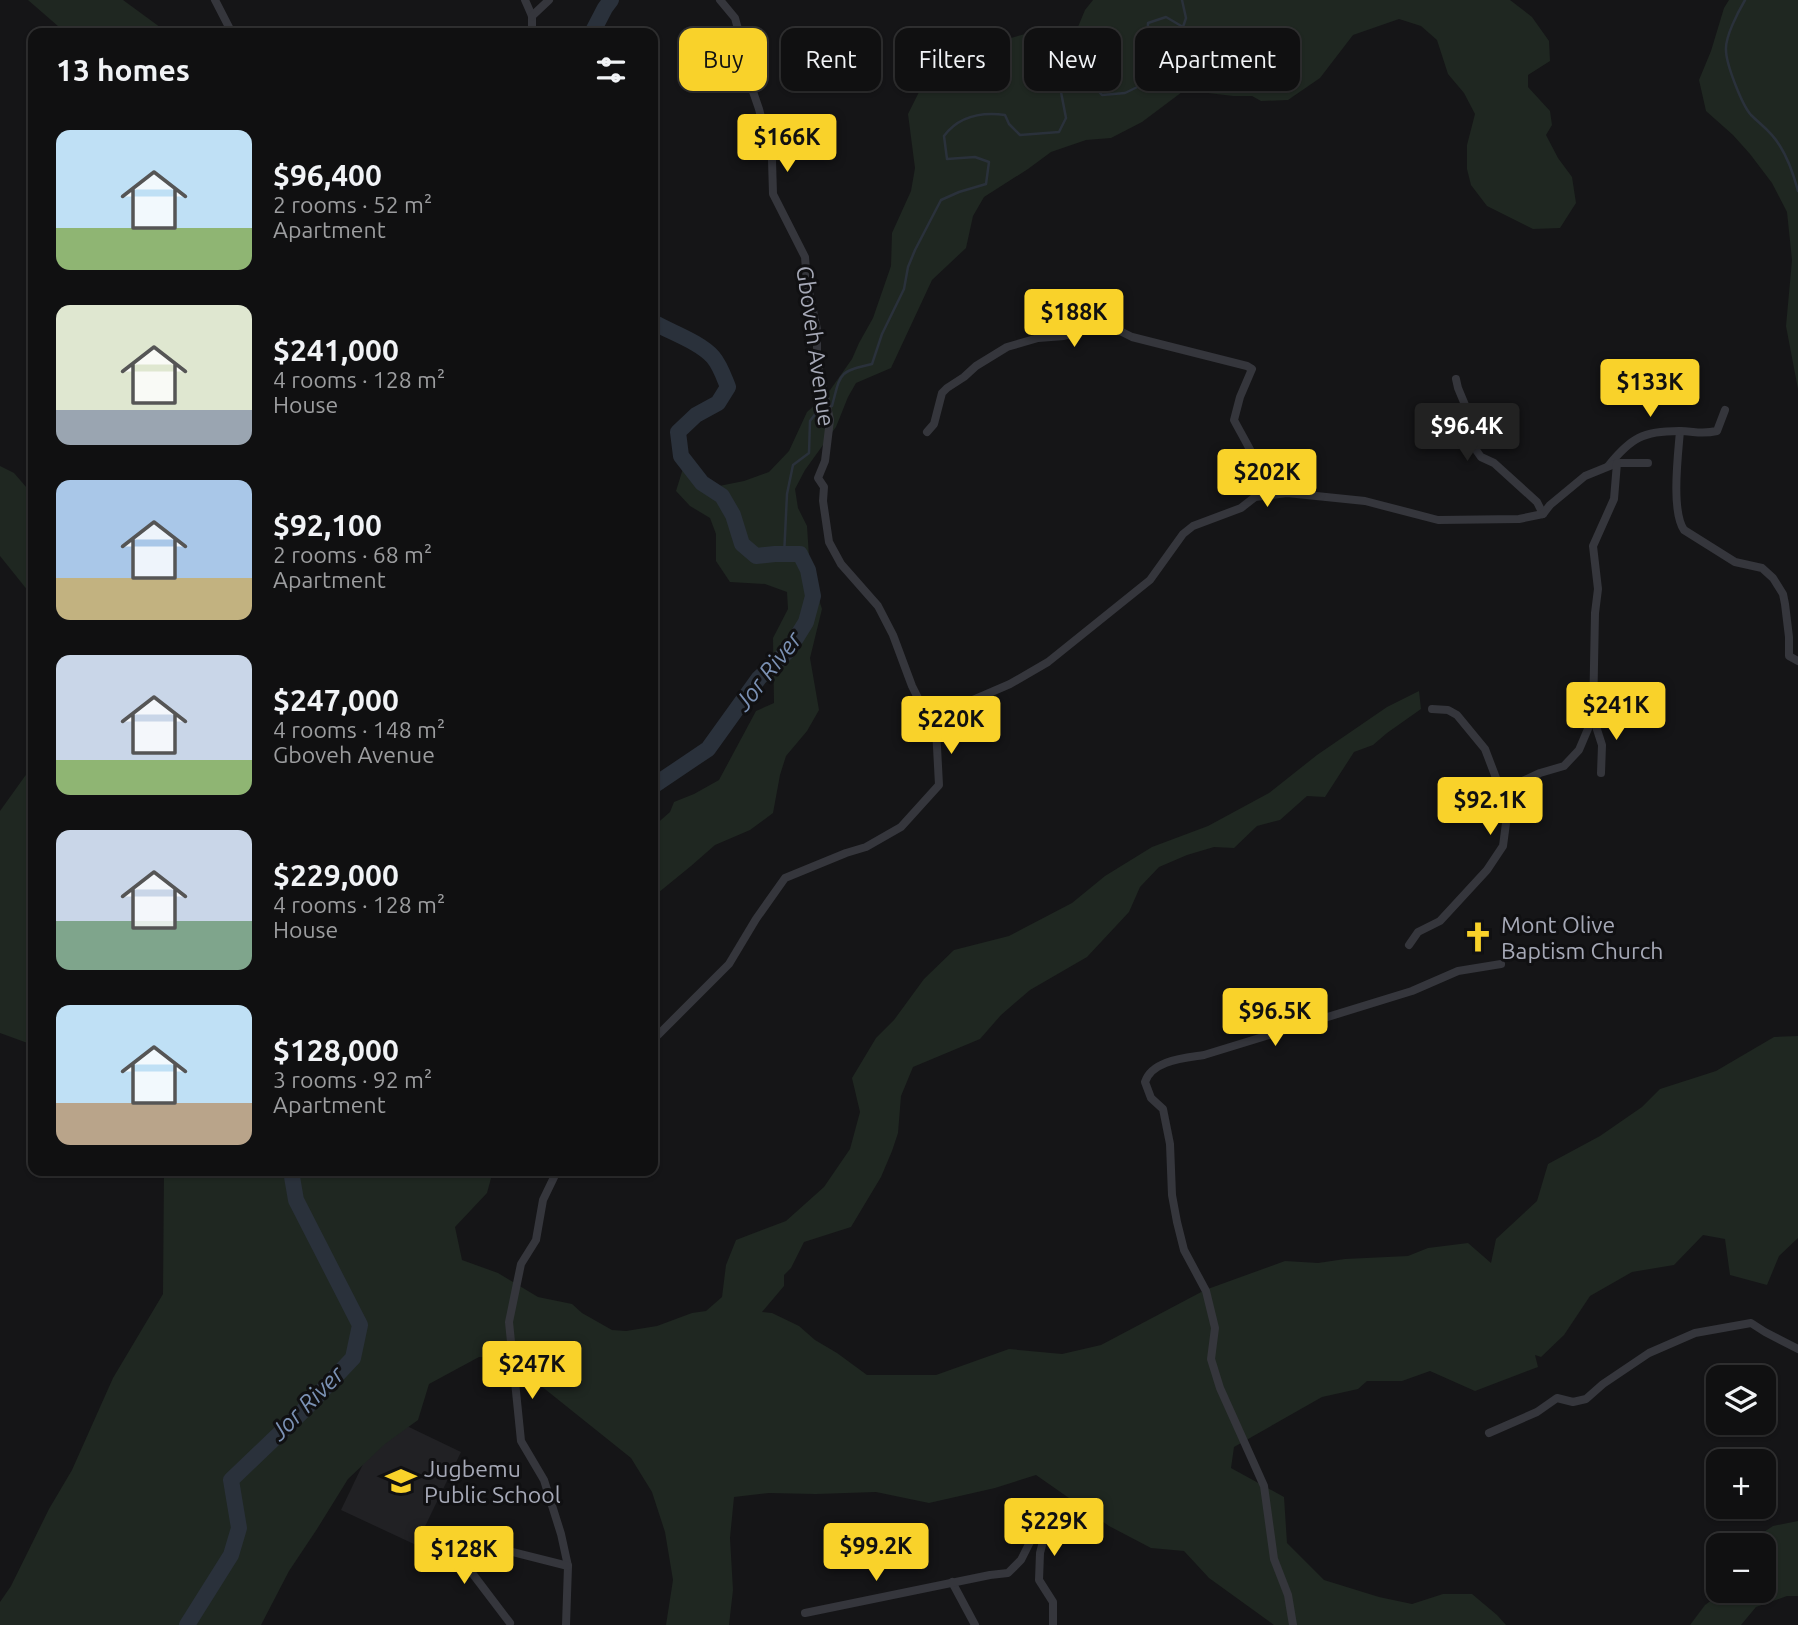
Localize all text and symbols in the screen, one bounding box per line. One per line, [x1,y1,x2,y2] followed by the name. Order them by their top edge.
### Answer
[679,28,767,91] chip: Buy
[781,28,881,91] chip: Rent
[895,28,1010,91] chip: Filters
[1024,28,1121,91] chip: New
[1135,28,1300,91] chip: Apartment
[592,51,630,89] icon: filters
[56,53,190,87] text: 13 homes
[738,114,836,174] pin: $166K
[753,124,821,149] text: $166K
[112,158,196,242] icon: home
[273,158,382,192] text: $96,400
[273,192,432,217] text: 2 rooms · 52 m²
[273,217,386,242] text: Apartment
[792,264,840,428] street label: Gboveh Avenue
[1025,290,1123,349] pin: $188K
[1040,299,1108,324] text: $188K
[112,333,196,417] icon: home
[273,333,399,367] text: $241,000
[1601,360,1699,419] pin: $133K
[273,367,445,392] text: 4 rooms · 128 m²
[1616,369,1684,394] text: $133K
[273,392,338,417] text: House
[1410,404,1524,463] pin: $96.4K
[1431,413,1503,438] text: $96.4K
[1218,449,1316,509] pin: $202K
[1233,459,1301,484] text: $202K
[112,508,196,592] icon: home
[273,508,382,542] text: $92,100
[273,542,432,567] text: 2 rooms · 68 m²
[273,567,386,592] text: Apartment
[728,626,808,716] water label: Jor River
[1567,682,1665,742] pin: $241K
[112,683,196,767] icon: home
[273,683,399,717] text: $247,000
[1582,692,1650,717] text: $241K
[902,696,1000,756] pin: $220K
[917,706,985,731] text: $220K
[273,717,445,742] text: 4 rooms · 148 m²
[273,742,435,767] text: Gboveh Avenue
[1433,778,1547,837] pin: $92.1K
[1454,787,1526,812] text: $92.1K
[112,858,196,942] icon: home
[273,858,399,892] text: $229,000
[273,892,445,917] text: 4 rooms · 128 m²
[1501,912,1664,963] place label: Mont Olive Baptism Church
[273,917,338,942] text: House
[1461,920,1495,954] church icon: Mont Olive Baptism Church
[1218,988,1332,1048] pin: $96.5K
[1239,998,1311,1023] text: $96.5K
[112,1033,196,1117] icon: home
[273,1033,399,1067] text: $128,000
[273,1067,432,1092] text: 3 rooms · 92 m²
[273,1092,386,1117] text: Apartment
[483,1342,581,1401] pin: $247K
[498,1351,566,1376] text: $247K
[264,1360,350,1446] water label: Jor River
[1706,1365,1776,1603] map controls
[1706,1365,1776,1435] button: layers
[1706,1449,1776,1519] button: +
[424,1456,561,1507] place label: Jugbemu Public School
[384,1464,418,1498] school or university icon: Jugbemu Public School
[1005,1498,1103,1558] pin: $229K
[1020,1508,1088,1533] text: $229K
[819,1524,933,1583] pin: $99.2K
[415,1526,513,1586] pin: $128K
[840,1533,912,1558] text: $99.2K
[1706,1533,1776,1603] button: −
[430,1536,498,1561] text: $128K

